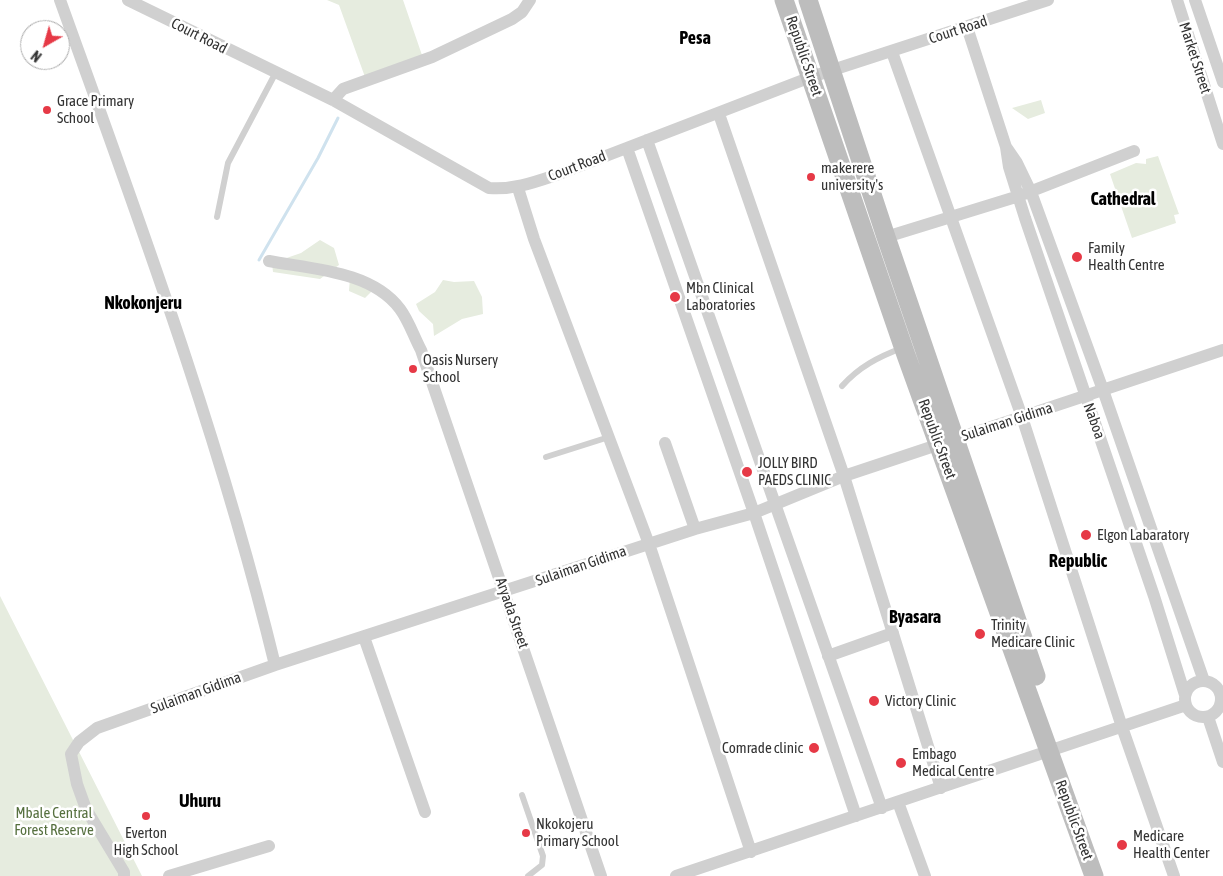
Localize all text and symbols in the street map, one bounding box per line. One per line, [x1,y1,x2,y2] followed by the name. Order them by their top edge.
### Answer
[927,12,989,48] street label: Court Road
[782,13,826,99] street label: Republic Street
[168,14,230,58] street label: Court Road
[20,20,70,70] north arrow
[1175,20,1215,96] street label: Market Street
[679,27,711,49] district label: Pesa
[28,47,45,65] text: N
[57,92,134,127] place label: Grace Primary School
[41,104,53,116] marker: Grace Primary School
[546,147,608,185] street label: Court Road
[821,159,883,194] place label: makerere university's
[805,171,817,183] marker: makerere university's
[1090,188,1156,210] district label: Cathedral
[1088,239,1165,274] place label: Family Health Centre
[1070,250,1084,264] marker: Family Health Centre
[686,279,755,314] place label: Mbn Clinical Laboratories
[668,290,682,304] marker: Mbn Clinical Laboratories
[104,292,182,314] district label: Nkokonjeru
[423,351,498,386] place label: Oasis Nursery School
[407,363,419,375] marker: Oasis Nursery School
[914,397,960,481] street label: Republic Street
[959,399,1055,445] street label: Sulaiman Gidima
[1079,401,1109,441] street label: Naboa
[758,454,831,489] place label: JOLLY BIRD PAEDS CLINIC
[740,465,754,479] marker: JOLLY BIRD PAEDS CLINIC
[1097,526,1189,544] place label: Elgon Labaratory
[1079,528,1093,542] marker: Elgon Labaratory
[533,542,629,590] street label: Sulaiman Gidima
[1049,550,1107,572] district label: Republic
[491,575,533,651] street label: Aryada Street
[889,606,941,628] district label: Byasara
[991,616,1075,651] place label: Trinity Medicare Clinic
[973,627,987,641] marker: Trinity Medicare Clinic
[148,668,244,718] street label: Sulaiman Gidima
[885,692,956,710] place label: Victory Clinic
[867,694,881,708] marker: Victory Clinic
[722,739,803,757] place label: Comrade clinic
[807,741,821,755] marker: Comrade clinic
[912,745,994,780] place label: Embago Medical Centre
[894,756,908,770] marker: Embago Medical Centre
[1051,778,1097,862] street label: Republic Street
[179,790,221,812] district label: Uhuru
[14,804,94,839] park label: Mbale Central Forest Reserve
[140,810,152,822] marker: Everton High School
[536,815,619,850] place label: Nkokojeru Primary School
[113,824,179,859] place label: Everton High School
[520,827,532,839] marker: Nkokojeru Primary School
[1133,827,1209,862] place label: Medicare Health Center
[1115,838,1129,852] marker: Medicare Health Center

